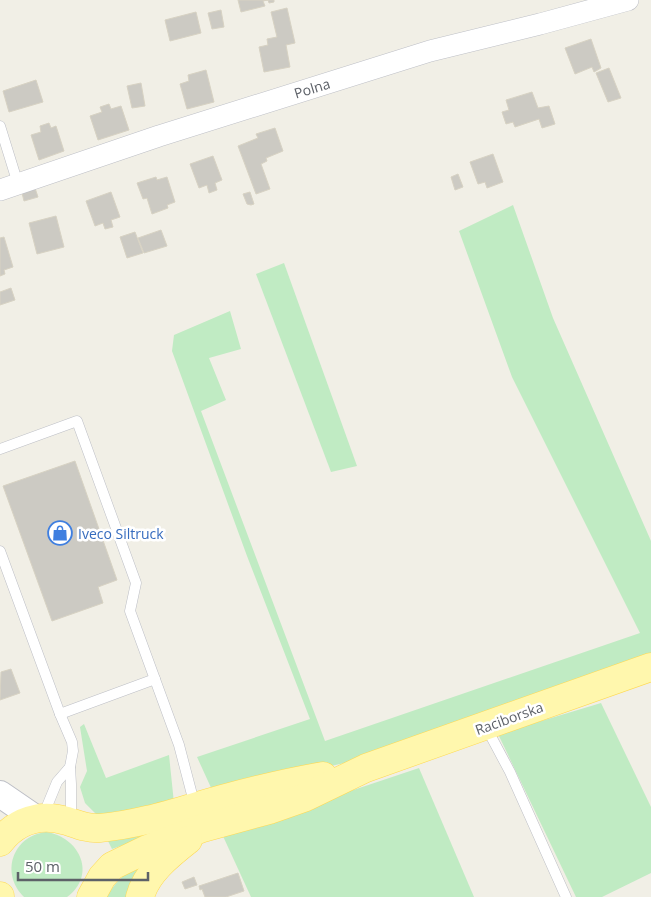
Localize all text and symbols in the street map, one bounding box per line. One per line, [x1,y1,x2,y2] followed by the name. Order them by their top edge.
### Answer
[292,74,332,102] street label: Polna
[47,520,73,546] shop icon: Iveco Siltruck
[78,524,164,543] place label: Iveco Siltruck
[472,697,546,739] street label: Raciborska
[18,850,148,882] scale bar
[25,856,60,876] text: 50 m

